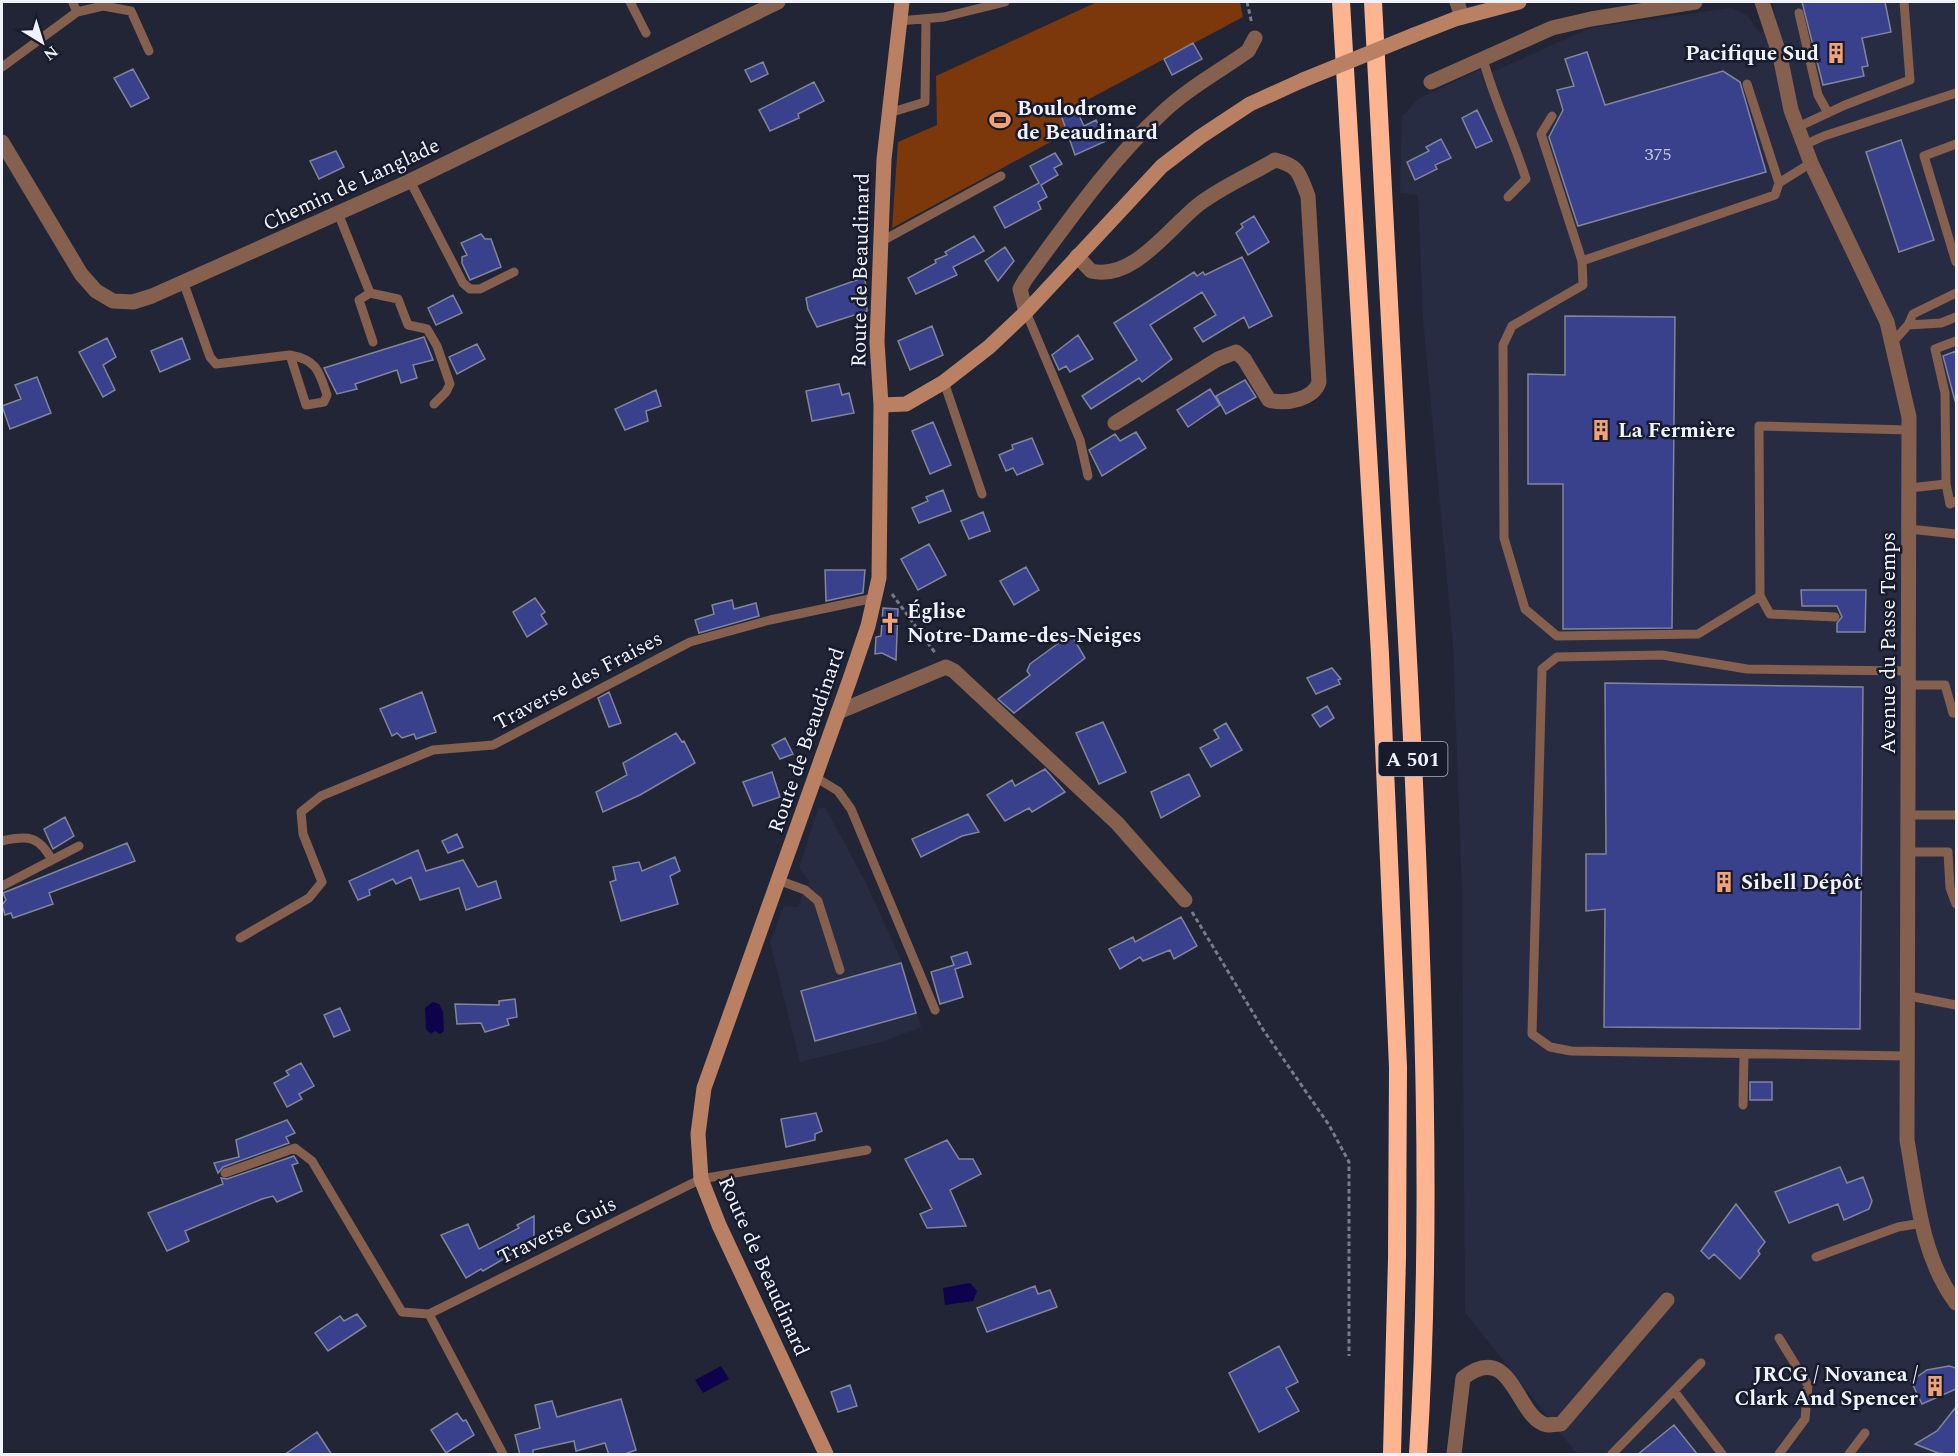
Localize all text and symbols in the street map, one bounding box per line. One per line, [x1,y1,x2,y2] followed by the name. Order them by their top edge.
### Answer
[12,12,72,72] north arrow
[1685,38,1819,70] place label: Pacifique Sud
[38,40,63,67] text: N
[1824,41,1848,65] building icon: Pacifique Sud
[1017,93,1158,149] place label: Boulodrome de Beaudinard
[988,108,1012,132] sports icon: Boulodrome de Beaudinard
[258,130,445,240] street label: Chemin de Langlade
[1645,141,1672,168] house number: 375
[843,173,879,367] street label: Route de Beaudinard
[1618,415,1736,447] place label: La Fermière
[1589,418,1613,442] building icon: La Fermière
[1873,532,1905,754] street label: Avenue du Passe Temps
[907,596,1142,652] place label: Église Notre-Dame-des-Neiges
[878,611,902,635] church icon: Église Notre-Dame-des-Neiges
[488,623,669,739] street label: Traverse des Fraises
[760,643,854,837] street label: Route de Beaudinard
[1378,742,1448,776] road number: A 501
[1741,867,1862,899] place label: Sibell Dépôt
[1712,870,1736,894] building icon: Sibell Dépôt
[709,1171,817,1362] street label: Route de Beaudinard
[492,1188,622,1274] street label: Traverse Guis
[1734,1359,1919,1415] place label: JRCG / Novanea / Clark And Spencer
[1923,1374,1947,1398] building icon: JRCG / Novanea / Clark And Spencer

